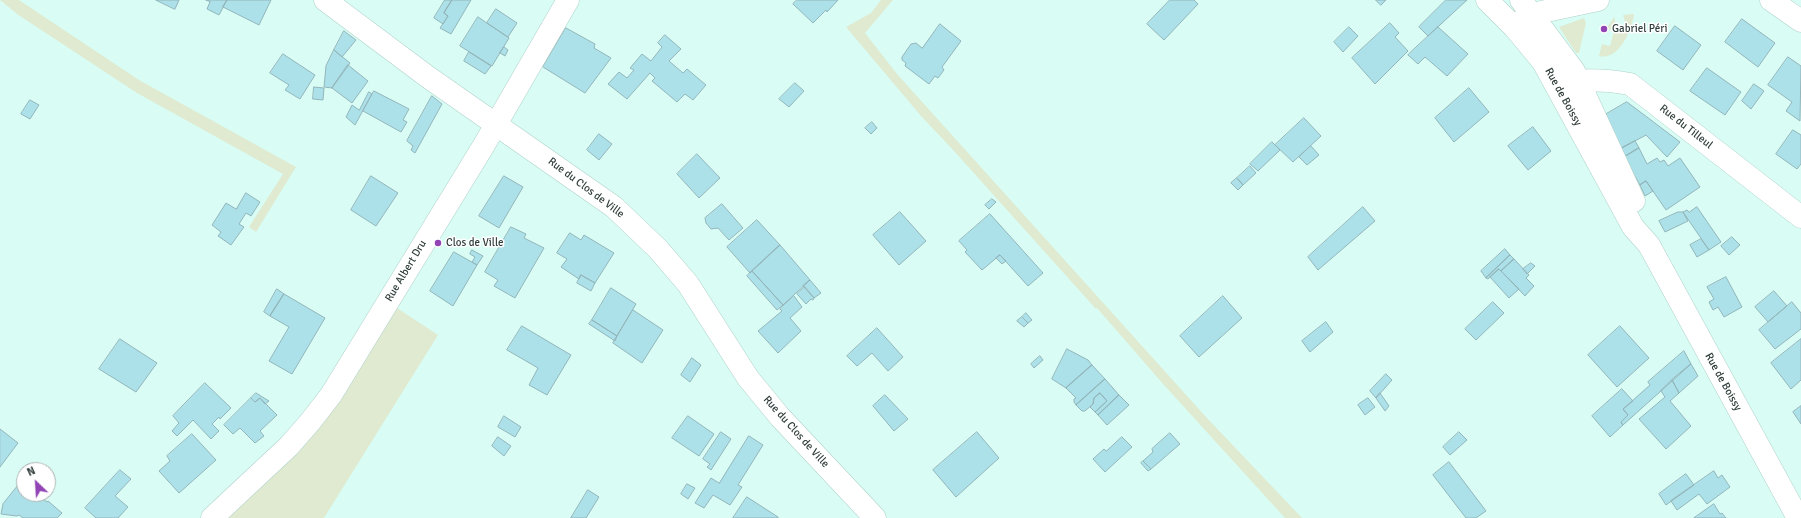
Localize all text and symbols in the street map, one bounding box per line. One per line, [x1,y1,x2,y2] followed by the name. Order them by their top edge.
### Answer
[1612,22,1667,36] place label: Gabriel Péri
[1599,24,1609,34] marker: Gabriel Péri
[1542,66,1584,128] street label: Rue de Boissy
[1657,102,1715,152] street label: Rue du Tilleul
[545,155,627,221] street label: Rue du Clos de Ville
[446,236,504,250] place label: Clos de Ville
[383,238,429,304] street label: Rue Albert Dru
[433,238,443,248] marker: Clos de Ville
[1702,351,1744,413] street label: Rue de Boissy
[760,393,832,471] street label: Rue du Clos de Ville
[16,462,56,502] north arrow
[25,464,37,479] text: N

